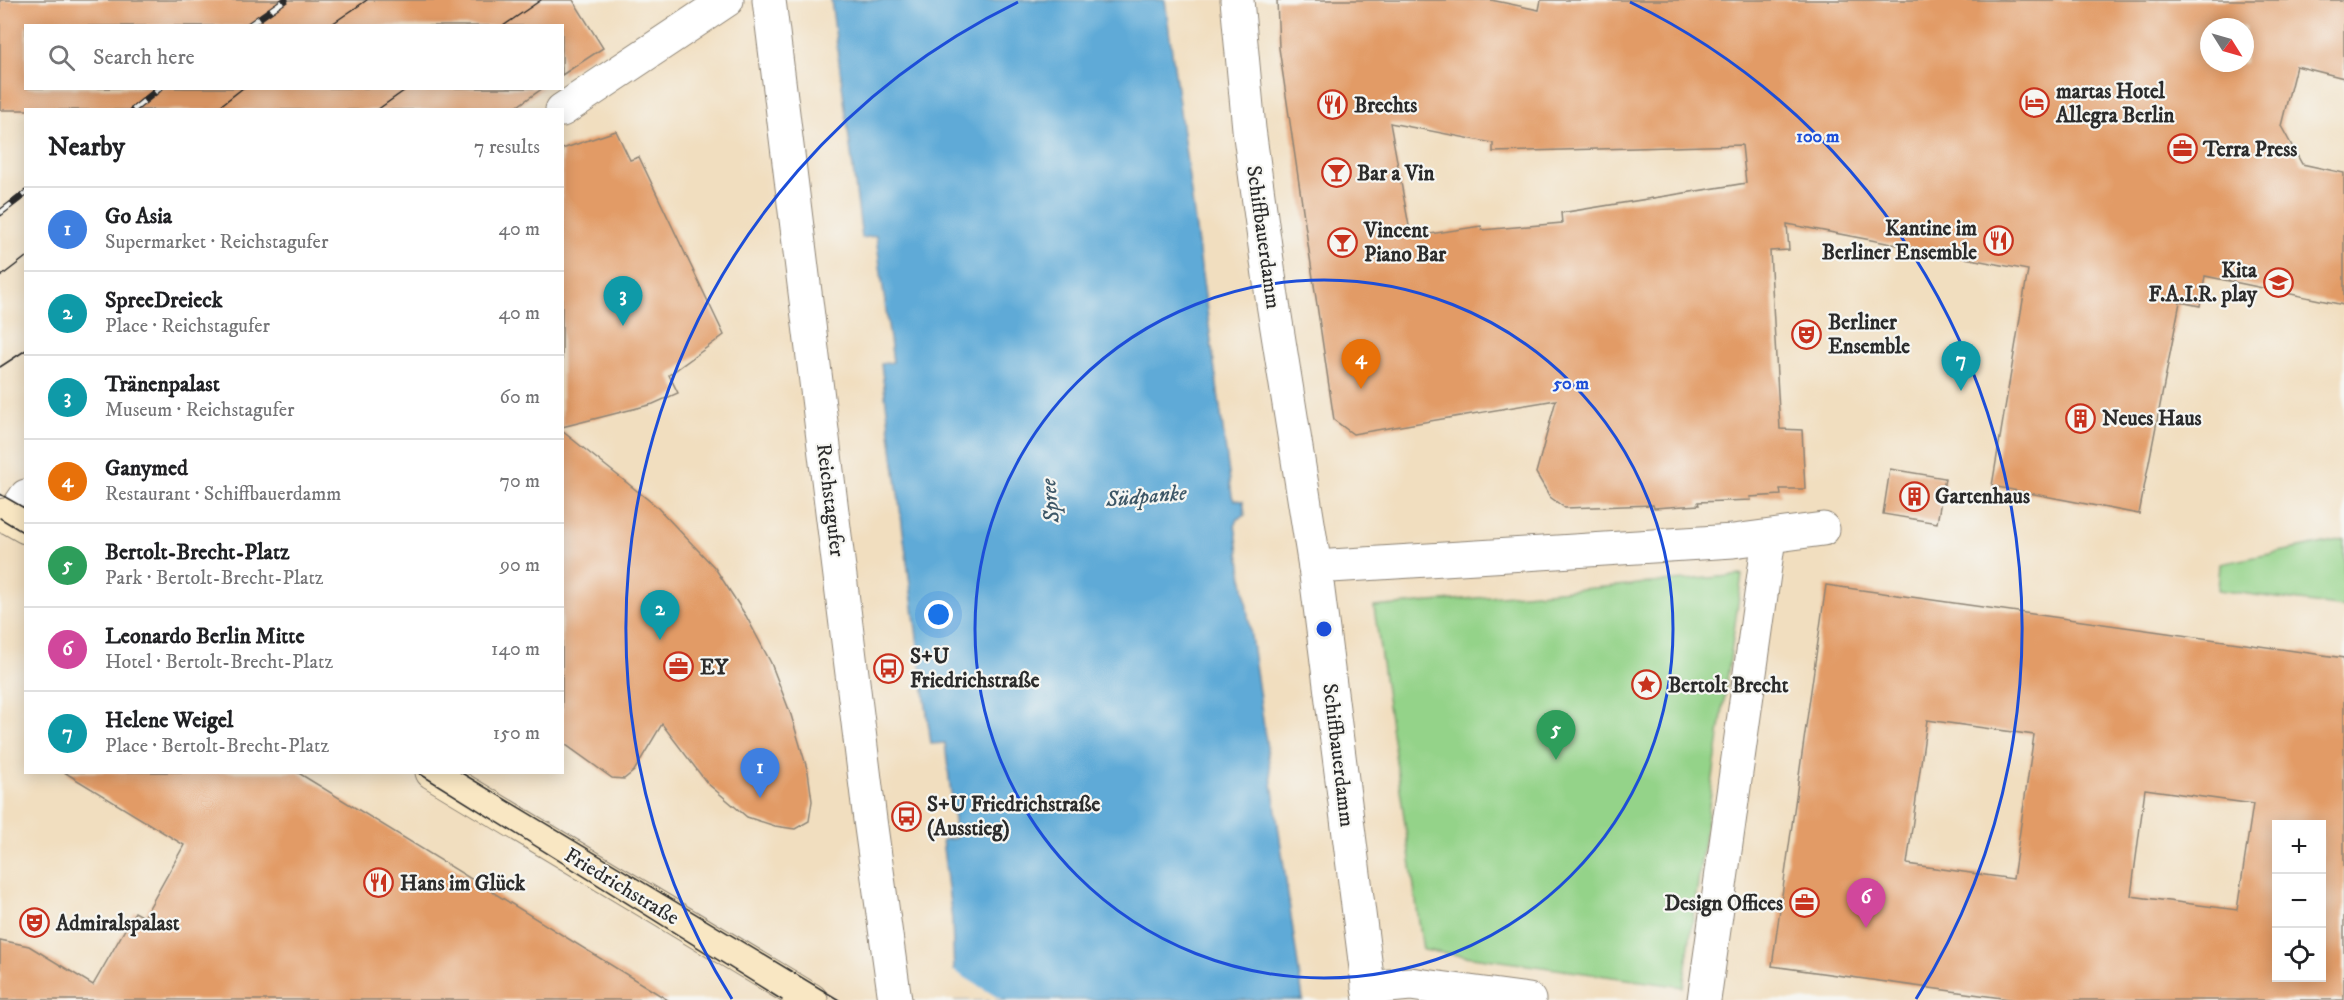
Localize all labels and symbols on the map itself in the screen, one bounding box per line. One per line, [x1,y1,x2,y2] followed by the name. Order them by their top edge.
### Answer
[2200,18,2254,72] north arrow
[2055,79,2175,129] place label: martas Hotel Allegra Berlin
[2019,87,2051,119] hotel icon: martas Hotel Allegra Berlin
[1317,89,1349,121] restaurant icon: Brechts
[1354,93,1417,119] place label: Brechts
[1796,126,1840,148] text: 100 m
[2166,133,2198,165] office icon: Terra Press
[2202,137,2297,163] place label: Terra Press
[1320,157,1352,189] bar icon: Bar a Vin
[1357,161,1435,187] place label: Bar a Vin
[1240,164,1286,311] street label: Schiffbauerdamm
[1822,216,1977,266] place label: Kantine im Berliner Ensemble
[1363,218,1447,268] place label: Vincent Piano Bar
[1982,224,2014,256] restaurant icon: Kantine im Berliner Ensemble
[1327,226,1359,258] bar icon: Vincent Piano Bar
[2149,258,2258,308] place label: Kita F.A.I.R. play
[2262,266,2294,298] school or university icon: Kita F.A.I.R. play
[604,276,642,326] pin: 3
[1828,310,1910,360] place label: Berliner Ensemble
[1791,318,1823,350] theatre icon: Berliner Ensemble
[1342,340,1380,389] pin: 4
[1942,342,1980,391] pin: 7
[1552,373,1589,395] text: 50 m
[2065,402,2097,434] building icon: Neues Haus
[2102,406,2202,432] place label: Neues Haus
[810,442,850,559] street label: Reichstagufer
[1035,477,1066,525] water label: Spree
[1104,479,1188,514] water label: Südpanke
[1898,480,1930,512] building icon: Gartenhaus
[1935,484,2030,510] place label: Gartenhaus
[640,590,680,640] pin: 2
[924,600,953,629] your location
[1314,619,1334,639] centre of rings
[910,644,1040,694] place label: S+U Friedrichstraße
[663,651,695,683] office icon: EY
[873,652,905,684] bus stop icon: S+U Friedrichstraße
[700,655,729,681] place label: EY
[1631,669,1663,701] place icon: Bertolt Brecht
[1668,673,1789,699] place label: Bertolt Brecht
[1316,682,1360,829] street label: Schiffbauerdamm
[1536,710,1576,760] pin: 5
[740,748,780,798] pin: 1
[927,792,1100,842] place label: S+U Friedrichstraße (Ausstieg)
[890,800,922,832] bus stop icon: S+U Friedrichstraße (Ausstieg)
[559,842,684,931] street label: Friedrichstraße
[363,867,395,899] restaurant icon: Hans im Glück
[400,871,526,897] place label: Hans im Glück
[1846,878,1886,928] pin: 6
[1788,887,1820,919] office icon: Design Offices
[1665,891,1783,917] place label: Design Offices
[19,907,51,939] theatre icon: Admiralspalast
[55,911,180,937] place label: Admiralspalast

